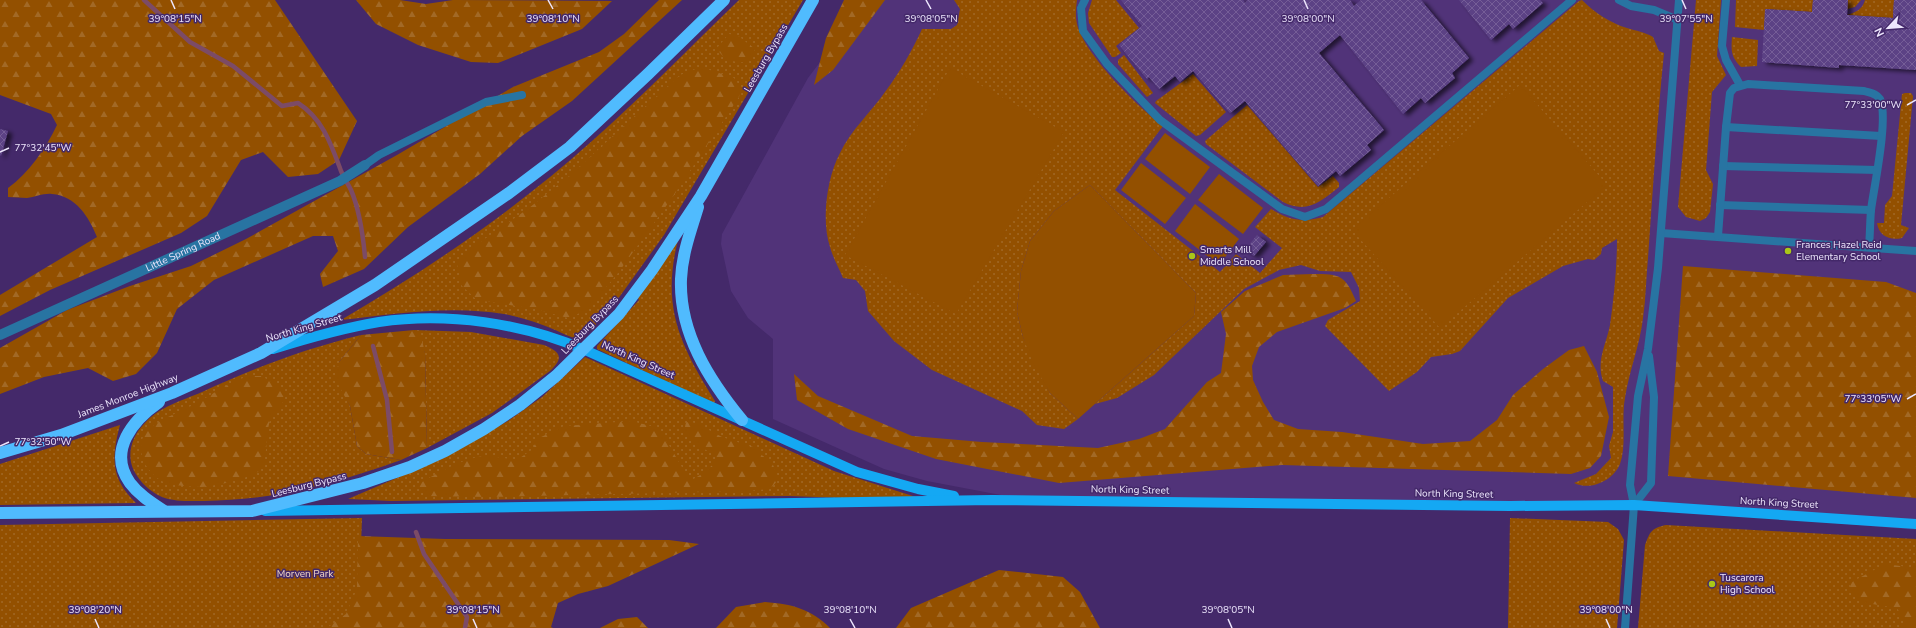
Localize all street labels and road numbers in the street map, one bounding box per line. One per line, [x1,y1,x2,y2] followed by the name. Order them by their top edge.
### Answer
[741,21,791,95] street label: Leesburg Bypass
[143,229,223,275] street label: Little Spring Road
[558,292,622,358] street label: Leesburg Bypass
[264,310,344,346] street label: North King Street
[599,338,677,383] street label: North King Street
[75,370,181,422] street label: James Monroe Highway
[270,469,348,501] street label: Leesburg Bypass
[1091,482,1170,498] street label: North King Street
[1415,486,1494,502] street label: North King Street
[1739,494,1819,512] street label: North King Street

